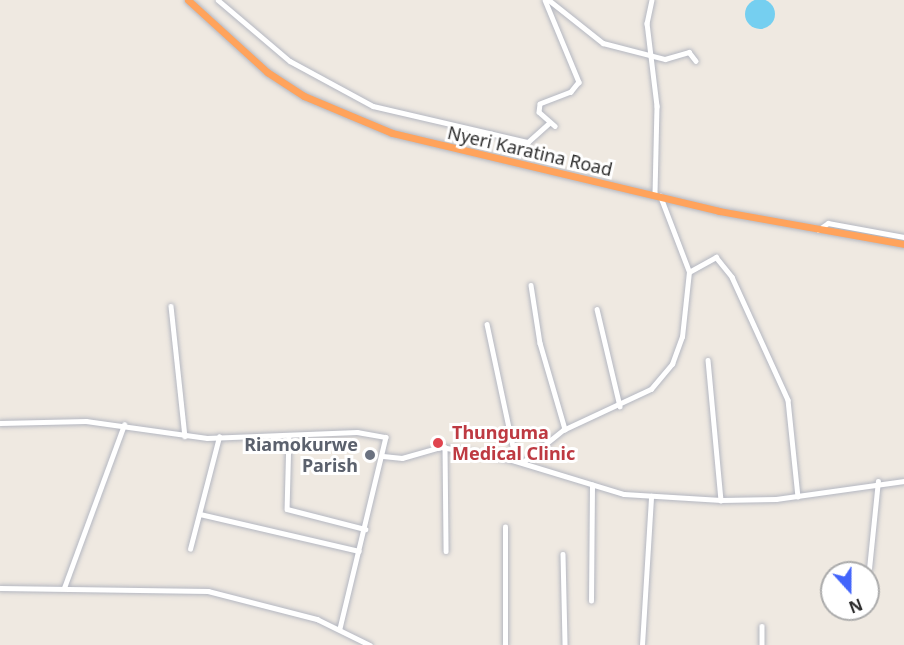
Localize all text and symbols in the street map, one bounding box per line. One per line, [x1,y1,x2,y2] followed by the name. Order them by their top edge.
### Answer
[445,122,615,180] street label: Nyeri Karatina Road
[452,422,575,464] place label: Thunguma Medical Clinic
[244,434,358,476] place label: Riamokurwe Parish
[429,434,447,452] marker: Thunguma Medical Clinic
[363,448,377,462] marker: Riamokurwe Parish
[820,561,880,621] north arrow
[846,593,866,619] text: N

